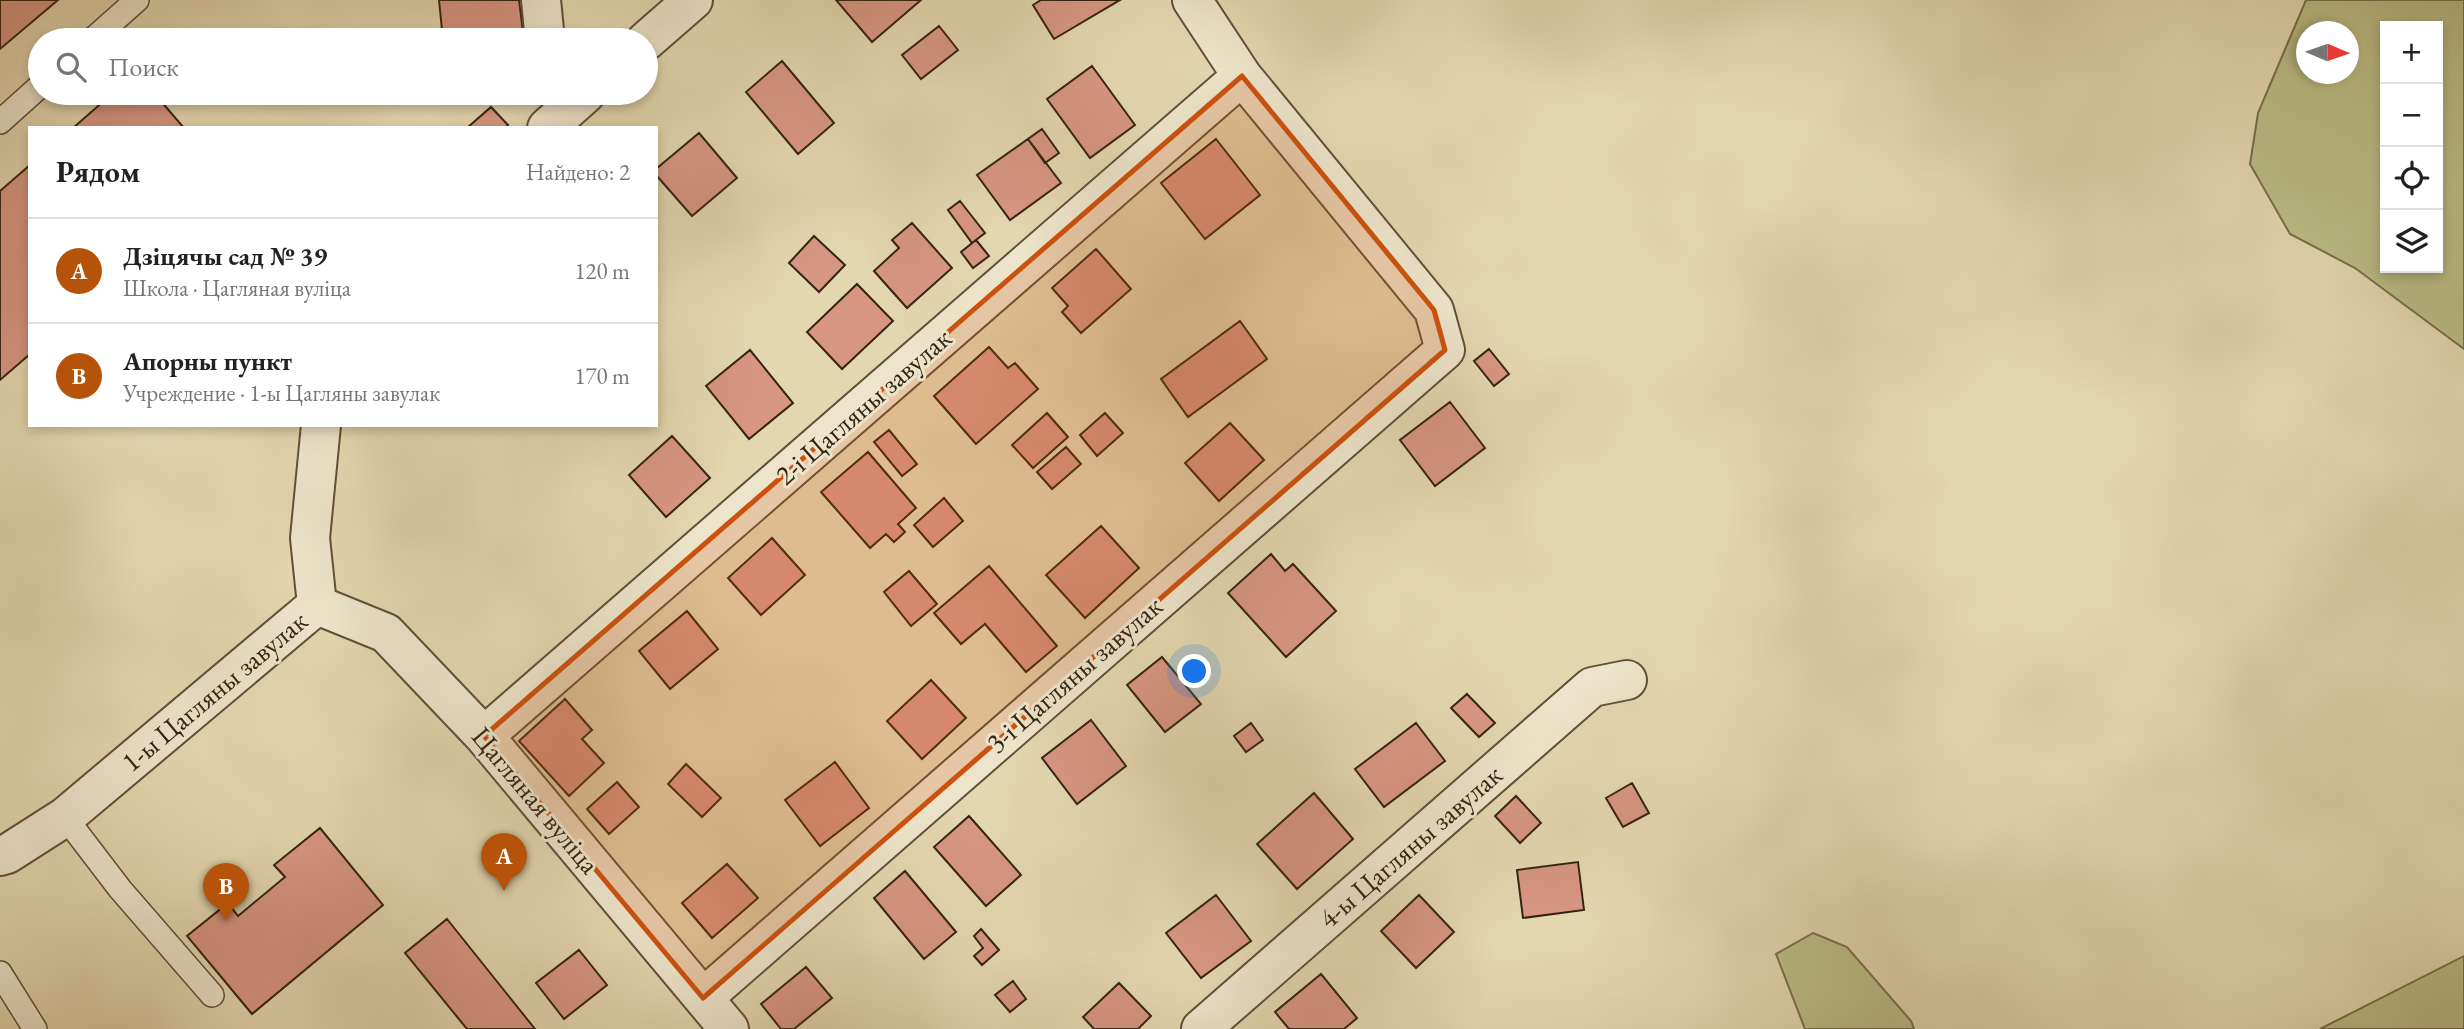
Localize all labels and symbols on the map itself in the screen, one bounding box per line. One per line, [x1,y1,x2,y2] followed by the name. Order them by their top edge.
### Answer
[2296,21,2359,84] north arrow
[767,320,959,492] street label: 2-і Цагляны завулак
[978,588,1170,760] street label: 3-і Цагляны завулак
[113,603,315,779] street label: 1-ы Цагляны завулак
[1177,654,1211,688] your location
[464,719,609,882] street label: Цагляная вуліца
[1311,756,1509,936] street label: 4-ы Цагляны завулак
[481,833,527,891] pin: A
[203,863,249,921] pin: B

